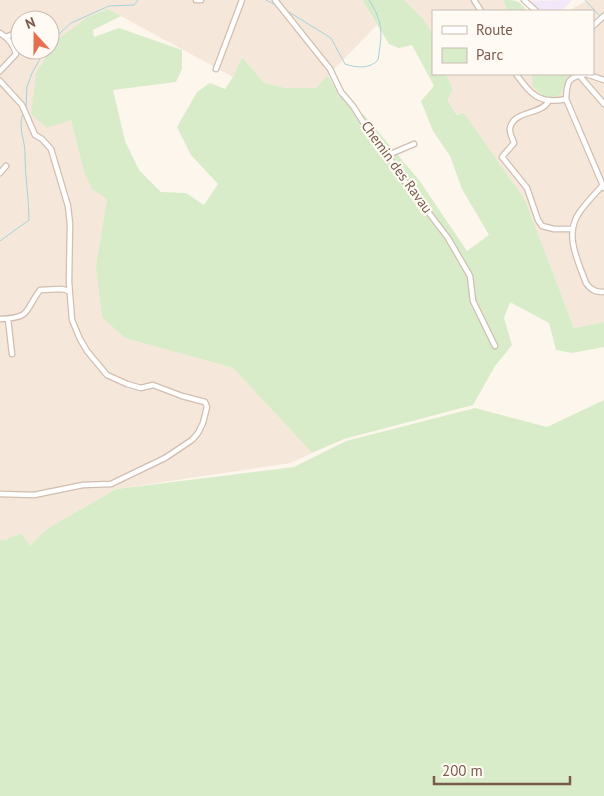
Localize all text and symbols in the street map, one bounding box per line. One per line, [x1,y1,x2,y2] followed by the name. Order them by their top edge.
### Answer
[10,10,60,60] north arrow
[432,10,594,75] legend
[23,13,38,33] text: N
[476,20,513,39] text: Route
[476,45,503,64] text: Parc
[357,117,437,217] street label: Chemin des Ravau
[434,754,570,786] scale bar
[442,761,483,780] text: 200 m

